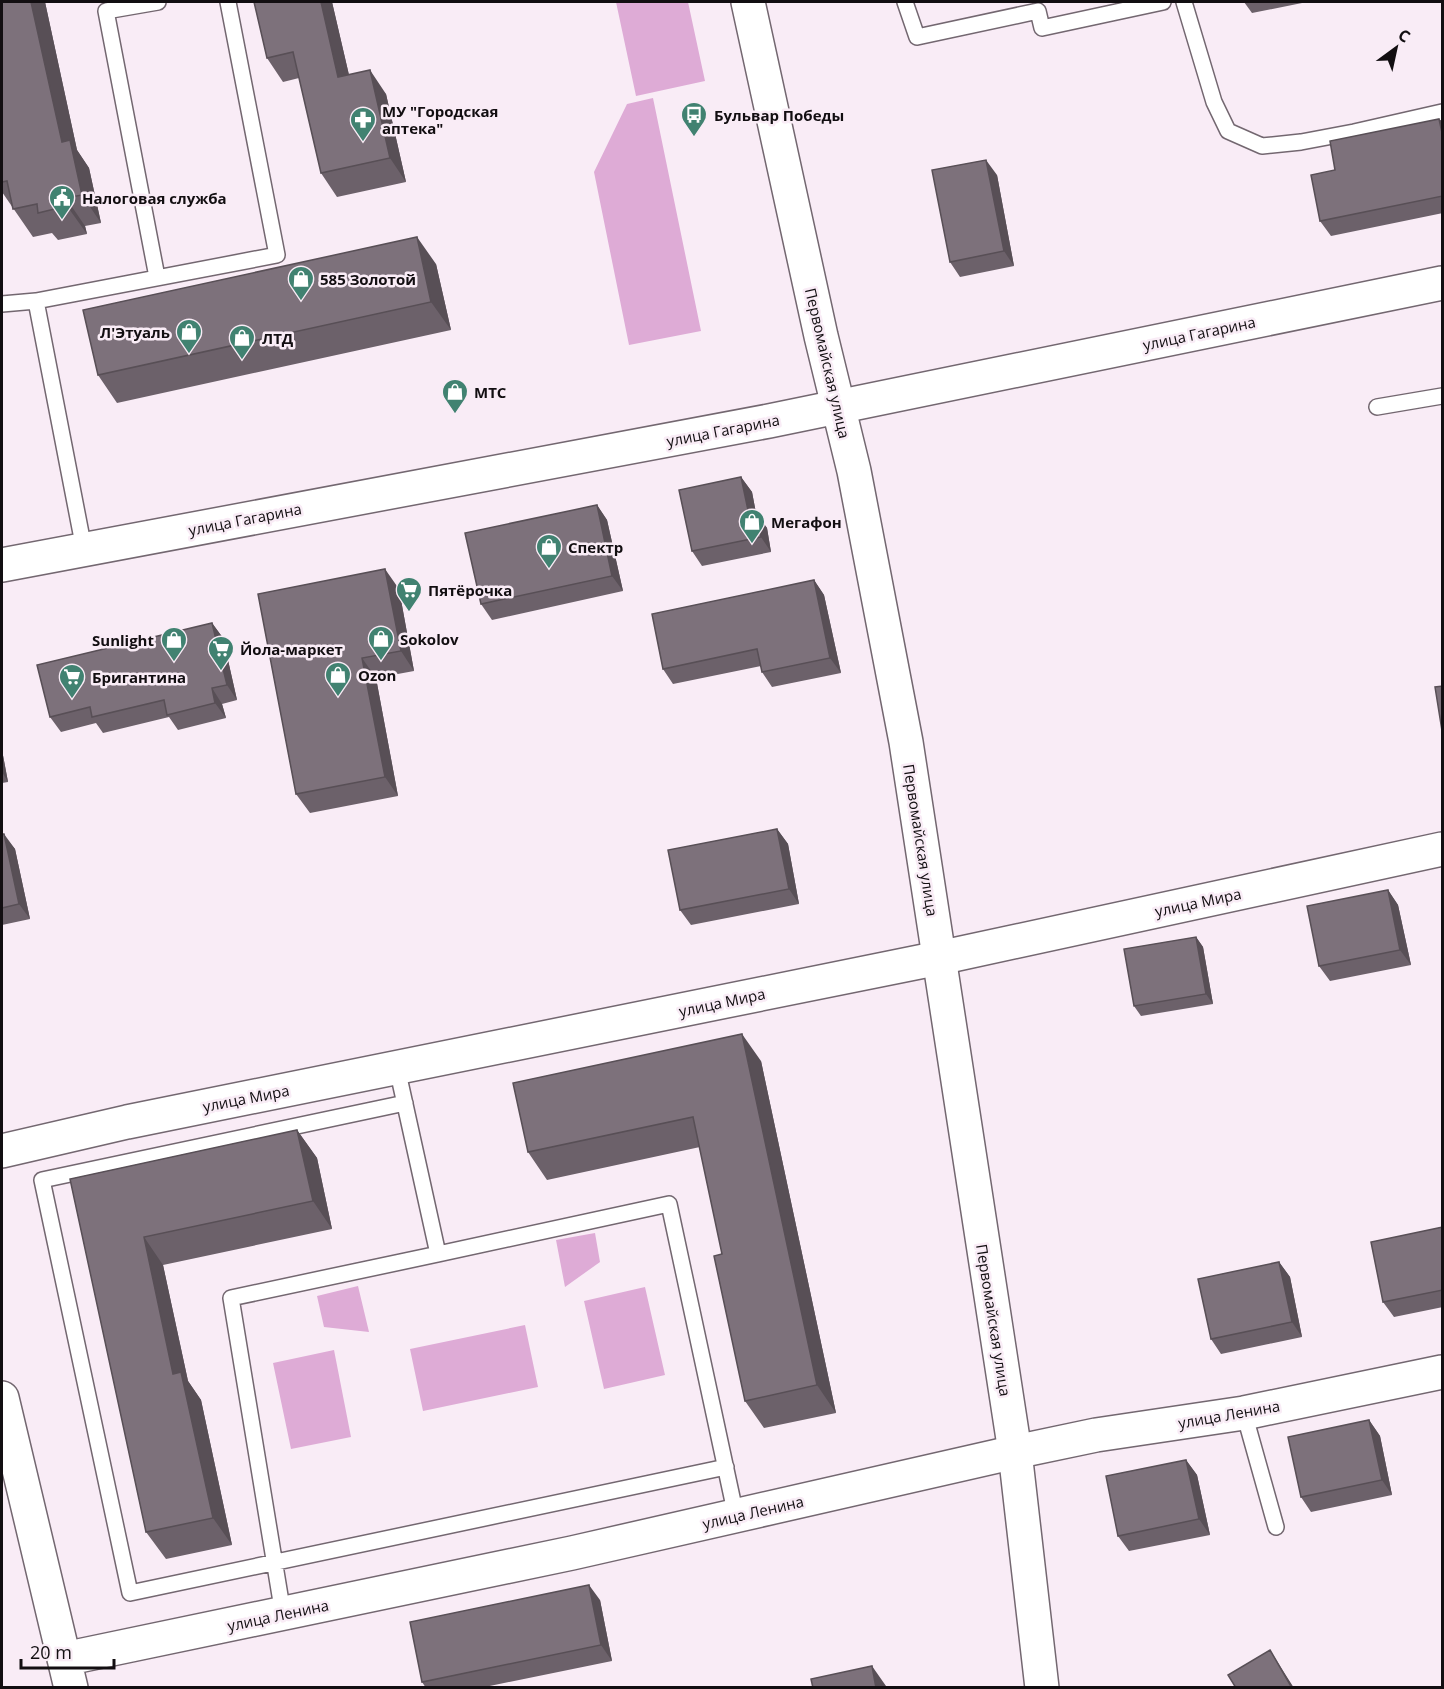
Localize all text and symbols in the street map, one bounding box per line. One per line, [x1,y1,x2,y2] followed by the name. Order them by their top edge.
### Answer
[1366,18,1426,78] north arrow
[1394,23,1414,47] text: С
[679,100,709,138] bus stop icon: Бульвар Победы
[382,101,498,138] place label: МУ "Городская аптека"
[348,105,378,143] pharmacy icon: МУ "Городская аптека"
[714,105,844,125] place label: Бульвар Победы
[47,183,77,221] public building icon: Налоговая служба
[82,188,227,208] place label: Налоговая служба
[286,264,316,302] shop icon: 585 Золотой
[320,269,416,289] place label: 585 Золотой
[801,286,855,440] street label: Первомайская улица
[1141,311,1257,355] street label: улица Гагарина
[174,317,204,355] shop icon: Л'Этуаль
[100,322,170,342] place label: Л'Этуаль
[227,323,257,361] shop icon: ЛТД
[262,328,294,348] place label: ЛТД
[440,377,470,415] shop icon: МТС
[474,382,507,402] place label: МТС
[665,409,781,451] street label: улица Гагарина
[187,498,303,540] street label: улица Гагарина
[737,507,767,545] shop icon: Мегафон
[771,512,842,532] place label: Мегафон
[534,532,564,570] shop icon: Спектр
[568,537,623,557] place label: Спектр
[394,575,424,613] supermarket icon: Пятёрочка
[428,580,512,600] place label: Пятёрочка
[366,624,396,662] shop icon: Sokolov
[159,625,189,663] shop icon: Sunlight
[400,629,459,649] place label: Sokolov
[92,630,154,650] place label: Sunlight
[206,634,236,672] supermarket icon: Йола-маркет
[240,639,343,659] place label: Йола-маркет
[323,660,353,698] shop icon: Ozon
[57,662,87,700] supermarket icon: Бригантина
[358,665,396,685] place label: Ozon
[92,667,186,687] place label: Бригантина
[899,762,943,918] street label: Первомайская улица
[1153,883,1243,921] street label: улица Мира
[677,983,767,1021] street label: улица Мира
[201,1080,291,1116] street label: улица Мира
[972,1242,1016,1398] street label: Первомайская улица
[1176,1395,1282,1433] street label: улица Ленина
[701,1491,805,1533] street label: улица Ленина
[226,1595,330,1635] street label: улица Ленина
[21,1632,114,1670] scale bar
[30,1640,72,1664] text: 20 m

